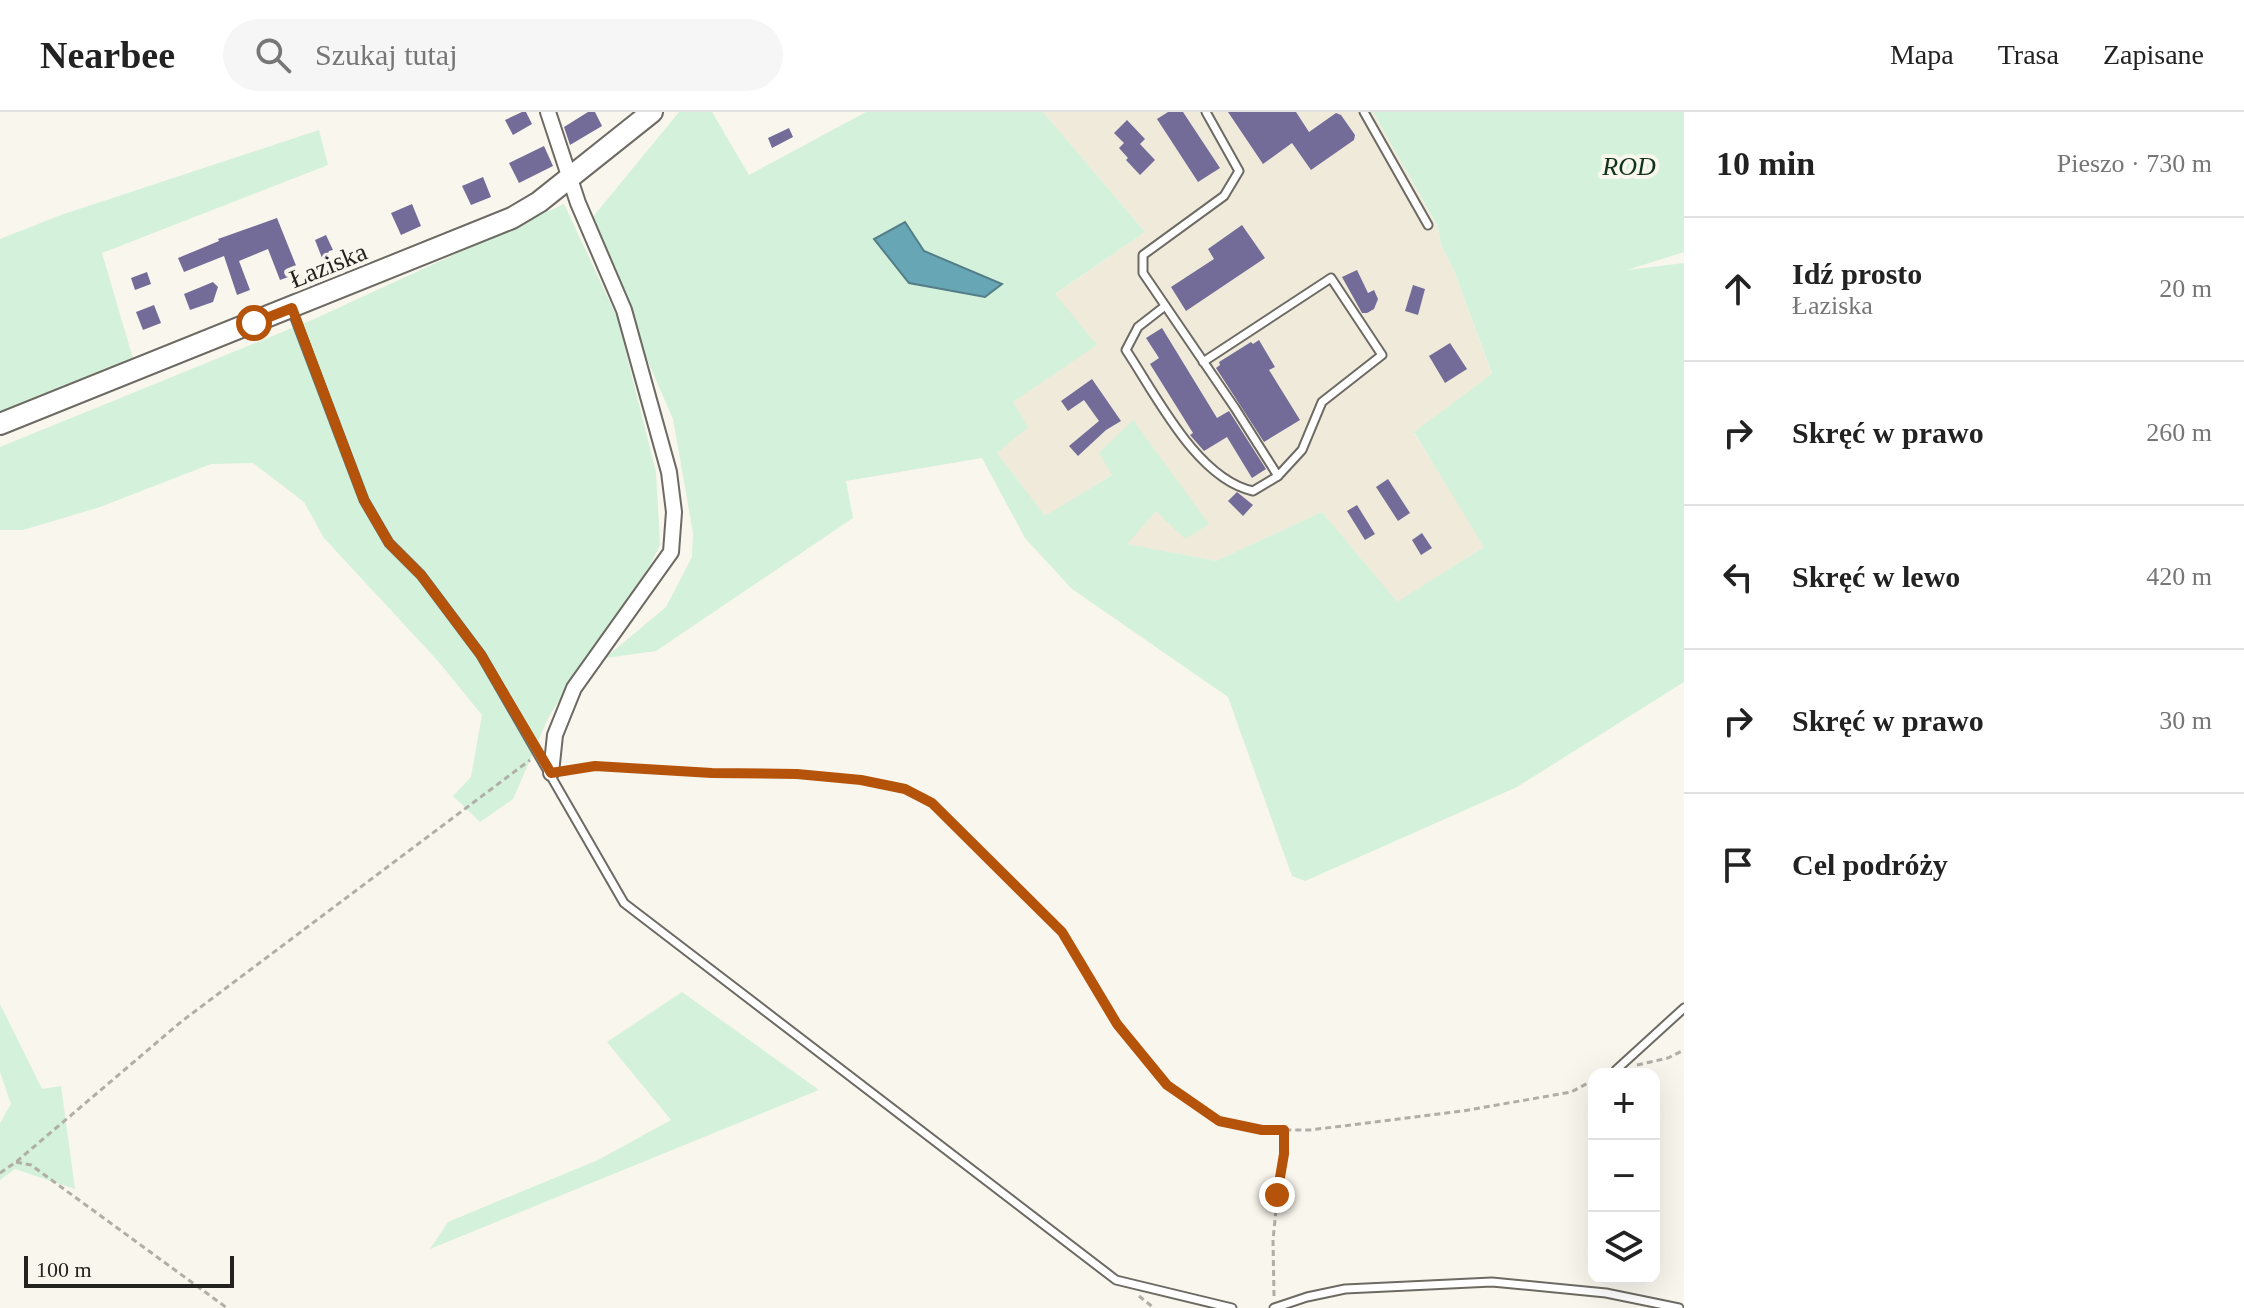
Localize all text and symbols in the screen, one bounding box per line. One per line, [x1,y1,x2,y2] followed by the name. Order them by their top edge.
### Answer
[223,19,783,91] search box
[251,33,295,77] icon: search
[40,34,175,76] text: Nearbee
[315,38,458,71] text: Szukaj tutaj
[1890,39,1954,70] text: Mapa
[1998,39,2059,70] text: Trasa
[2103,39,2204,70] text: Zapisane
[1716,145,1815,182] text: 10 min
[2057,149,2212,178] text: Pieszo · 730 m
[1601,152,1656,181] park label: ROD
[285,237,372,294] street label: Łaziska
[1792,257,1922,290] text: Idź prosto
[1716,267,1760,311] icon: ahead
[2159,274,2212,303] text: 20 m
[1792,291,1873,320] text: Łaziska
[236,305,272,341] route start
[1716,411,1760,455] icon: right
[1792,416,1984,449] text: Skręć w prawo
[2146,418,2212,447] text: 260 m
[1716,555,1760,599] icon: left
[1792,560,1960,593] text: Skręć w lewo
[2146,562,2212,591] text: 420 m
[1716,699,1760,743] icon: right
[1792,704,1984,737] text: Skręć w prawo
[2159,706,2212,735] text: 30 m
[1716,843,1760,887] icon: arrive
[1792,848,1948,881] text: Cel podróży
[1588,1068,1660,1284] map controls
[1588,1068,1660,1140] button: +
[1588,1140,1660,1212] button: −
[1259,1177,1295,1213] route end
[1588,1212,1660,1284] button: layers
[24,1252,234,1288] scale bar
[36,1257,92,1282] text: 100 m

